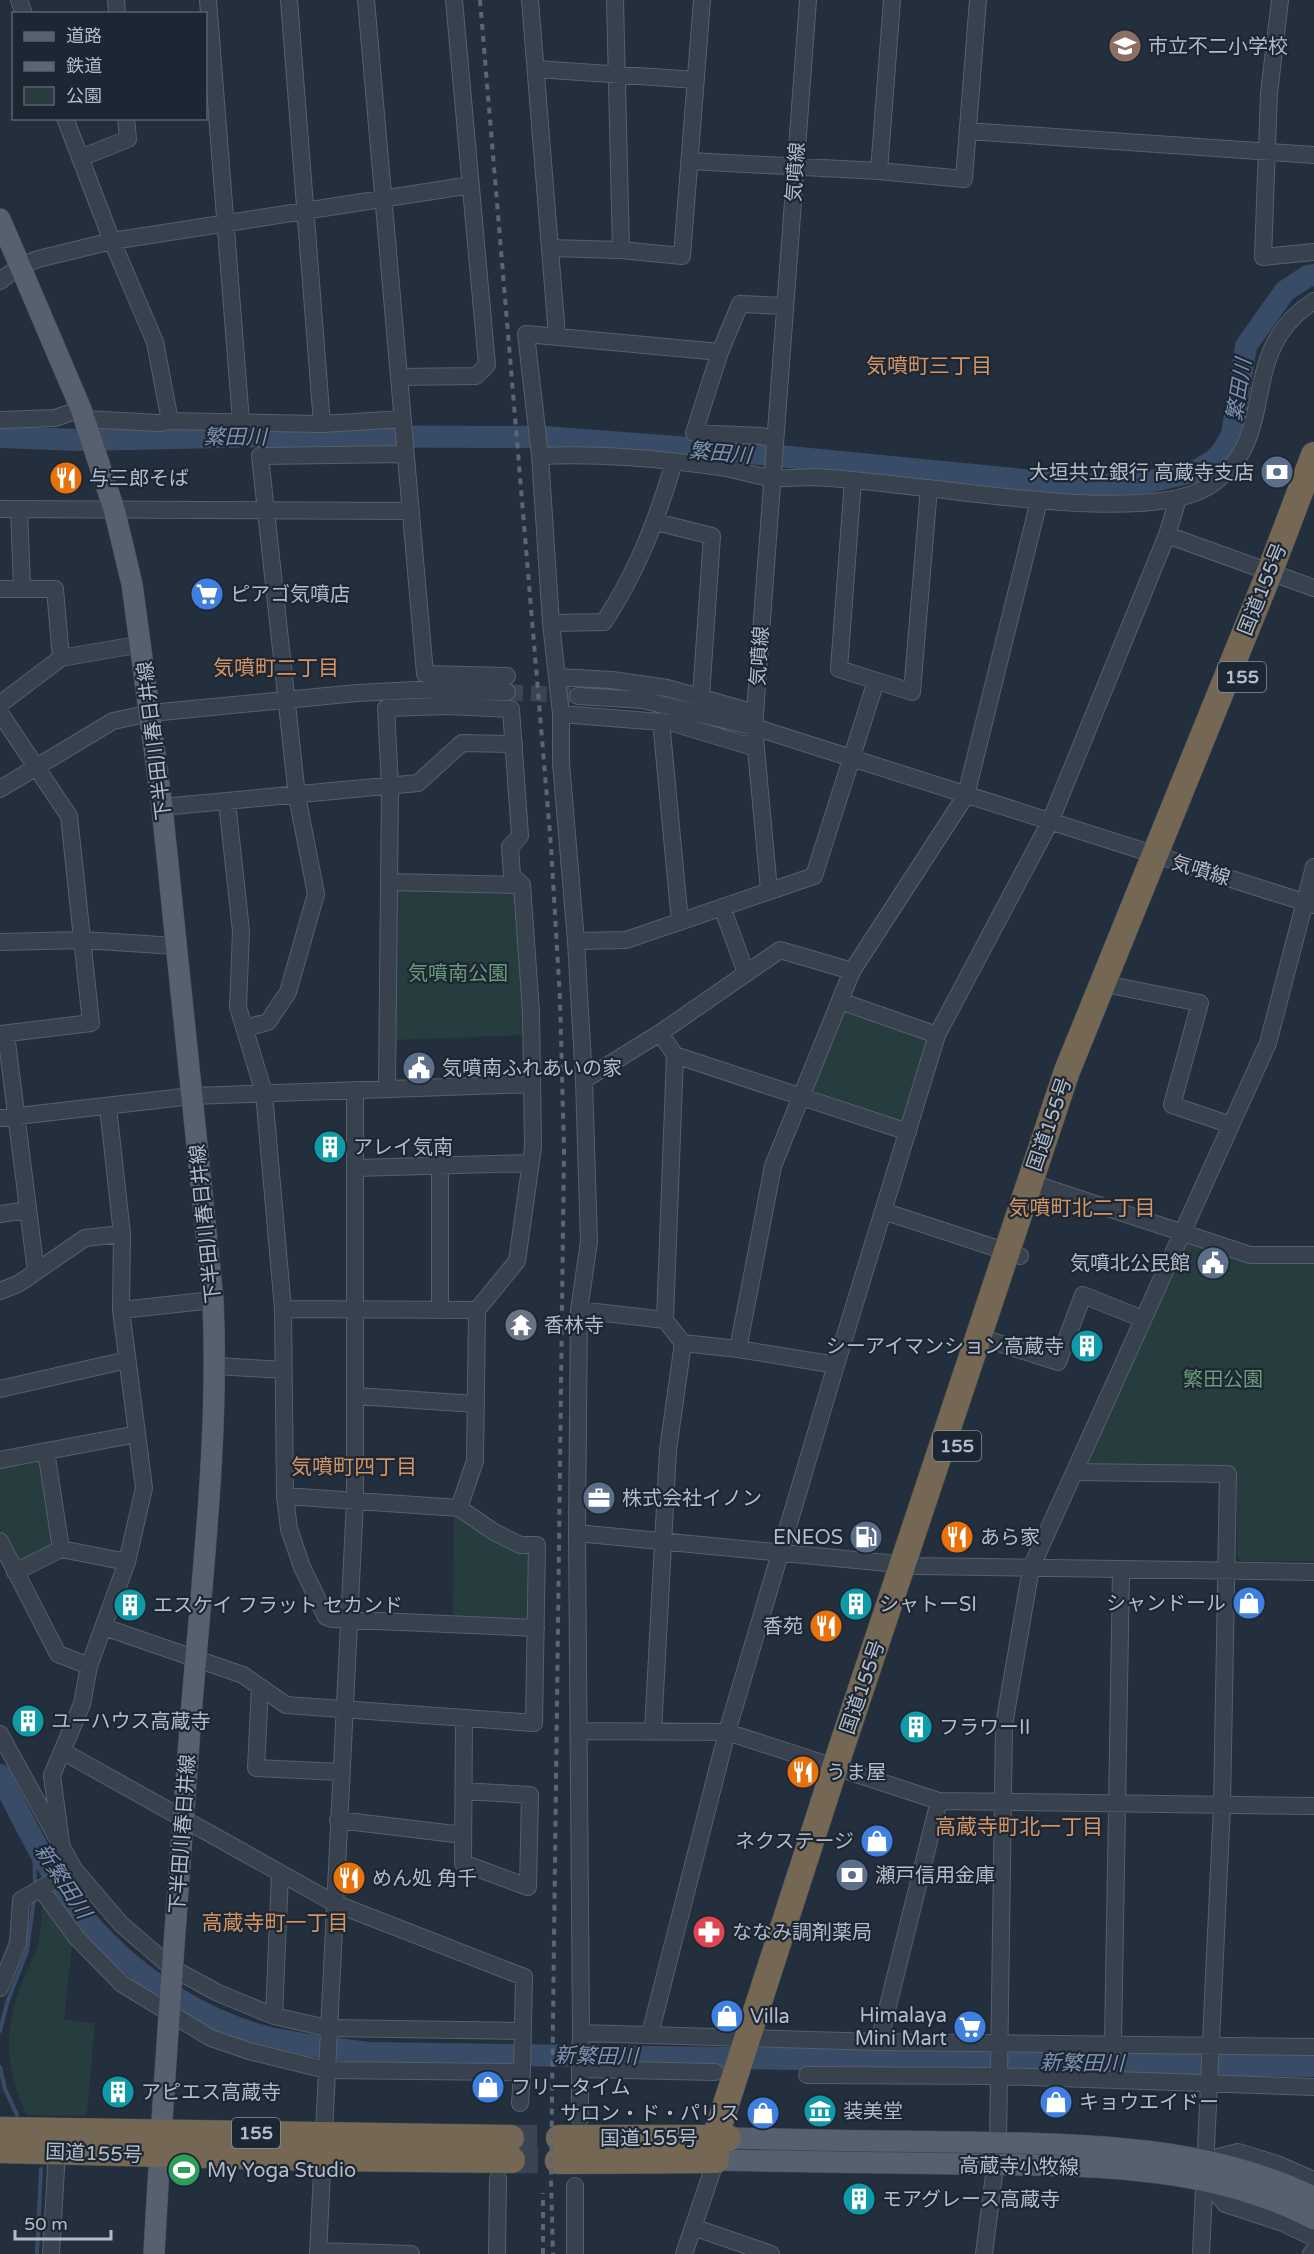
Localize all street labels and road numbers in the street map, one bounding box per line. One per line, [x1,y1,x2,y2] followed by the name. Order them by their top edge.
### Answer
[782,141,810,203] street label: 気噴線
[1234,540,1292,639] street label: 国道155号
[746,625,774,687] street label: 気噴線
[133,660,177,822] street label: 下半田川春日井線
[1218,662,1266,692] road number: 155
[1169,851,1233,891] street label: 気噴線
[1023,1074,1077,1174] street label: 国道155号
[186,1143,226,1305] street label: 下半田川春日井線
[933,1431,981,1461] road number: 155
[836,1637,890,1737] street label: 国道155号
[165,1753,201,1915] street label: 下半田川春日井線
[232,2118,280,2148] road number: 155
[600,2127,698,2151] street label: 国道155号
[45,2140,143,2168] street label: 国道155号
[959,2154,1079,2180] street label: 高蔵寺小牧線

